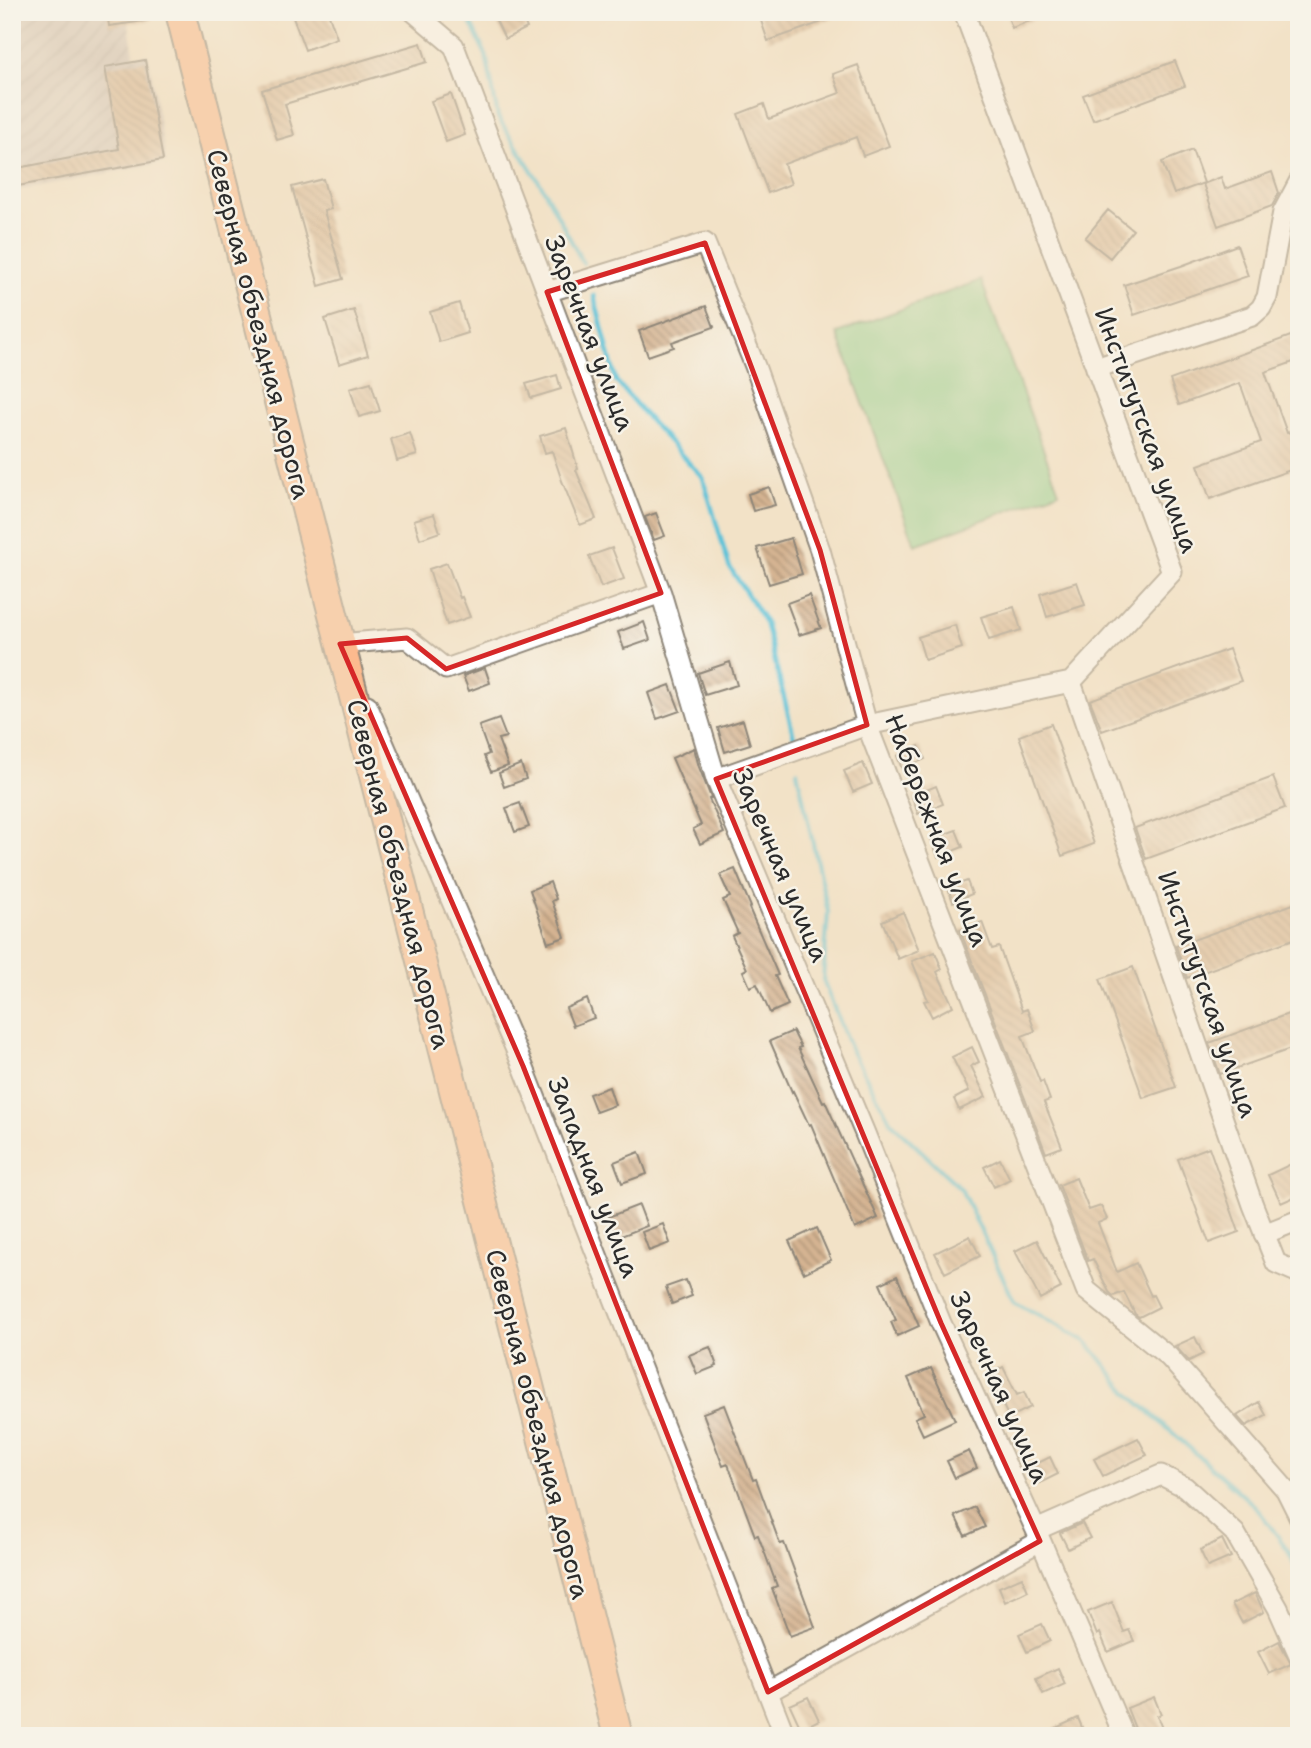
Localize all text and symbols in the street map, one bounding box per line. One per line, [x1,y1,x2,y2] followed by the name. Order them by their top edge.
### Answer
[199,145,320,503] street label: Северная объездная дорога
[537,230,644,436] street label: Заречная улица
[1087,302,1208,557] street label: Институтская улица
[339,695,460,1053] street label: Северная объездная дорога
[877,708,998,951] street label: Набережная улица
[725,763,838,967] street label: Заречная улица
[1150,866,1267,1122] street label: Институтская улица
[540,1071,649,1282] street label: Западная улица
[478,1245,599,1603] street label: Северная объездная дорога
[942,1285,1059,1489] street label: Заречная улица

